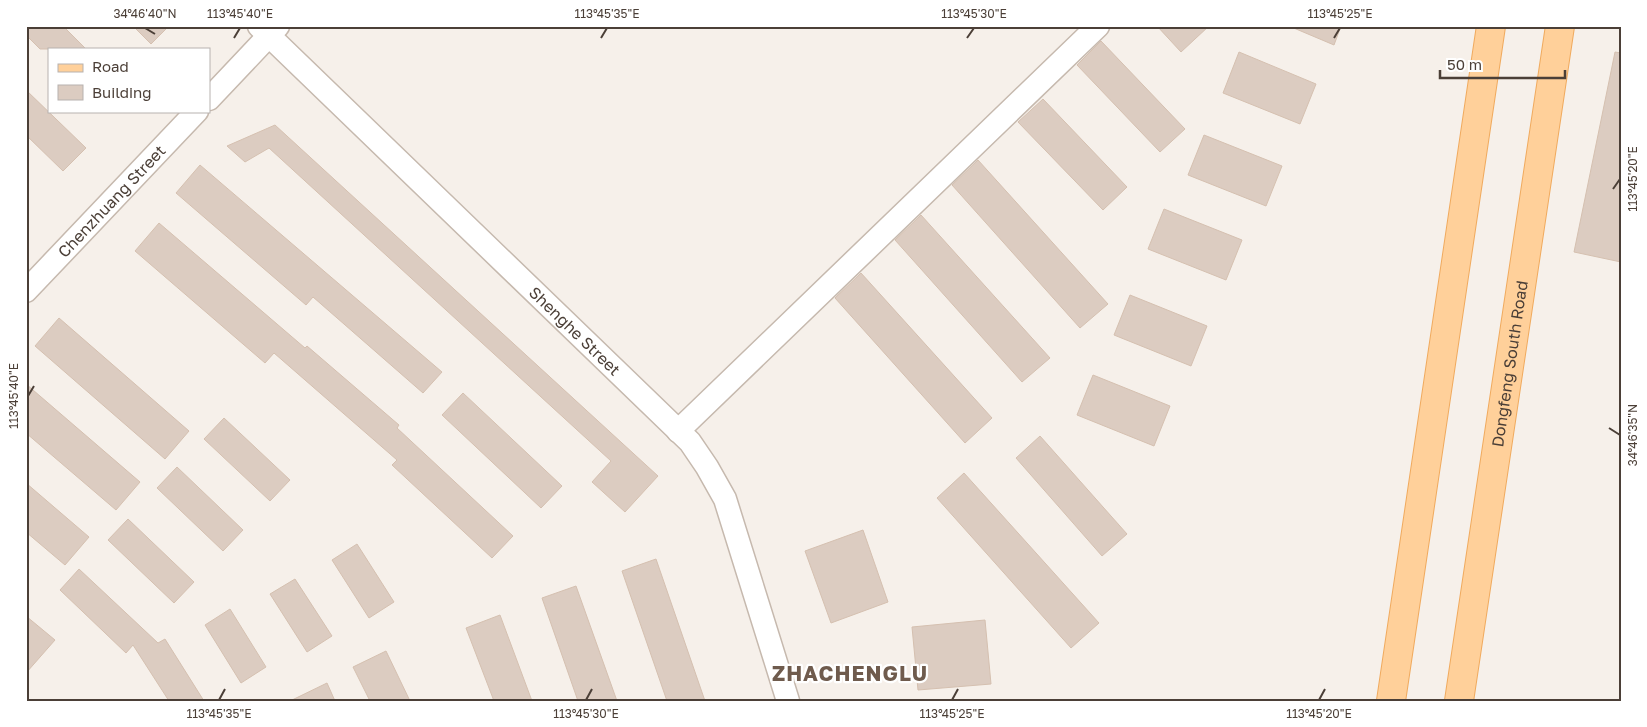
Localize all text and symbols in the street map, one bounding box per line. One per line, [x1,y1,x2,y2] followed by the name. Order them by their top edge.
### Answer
[113,6,177,21] text: 34°46'40"N
[207,6,273,21] text: 113°45'40"E
[574,6,640,21] text: 113°45'35"E
[941,6,1007,21] text: 113°45'30"E
[1307,6,1373,21] text: 113°45'25"E
[48,48,210,112] legend
[1440,48,1564,80] scale bar
[1447,55,1482,73] text: 50 m
[92,57,129,75] text: Road
[92,83,152,101] text: Building
[53,141,170,262] street label: Chenzhuang Street
[1625,146,1640,212] text: 113°45'20"E
[1487,279,1532,448] street label: Dongfeng South Road
[525,282,625,380] street label: Shenghe Street
[6,363,21,429] text: 113°45'40"E
[1625,404,1640,466] text: 34°46'35"N
[772,660,928,686] district label: ZHACHENGLU
[186,706,252,721] text: 113°45'35"E
[553,706,619,721] text: 113°45'30"E
[919,706,985,721] text: 113°45'25"E
[1286,706,1352,721] text: 113°45'20"E

